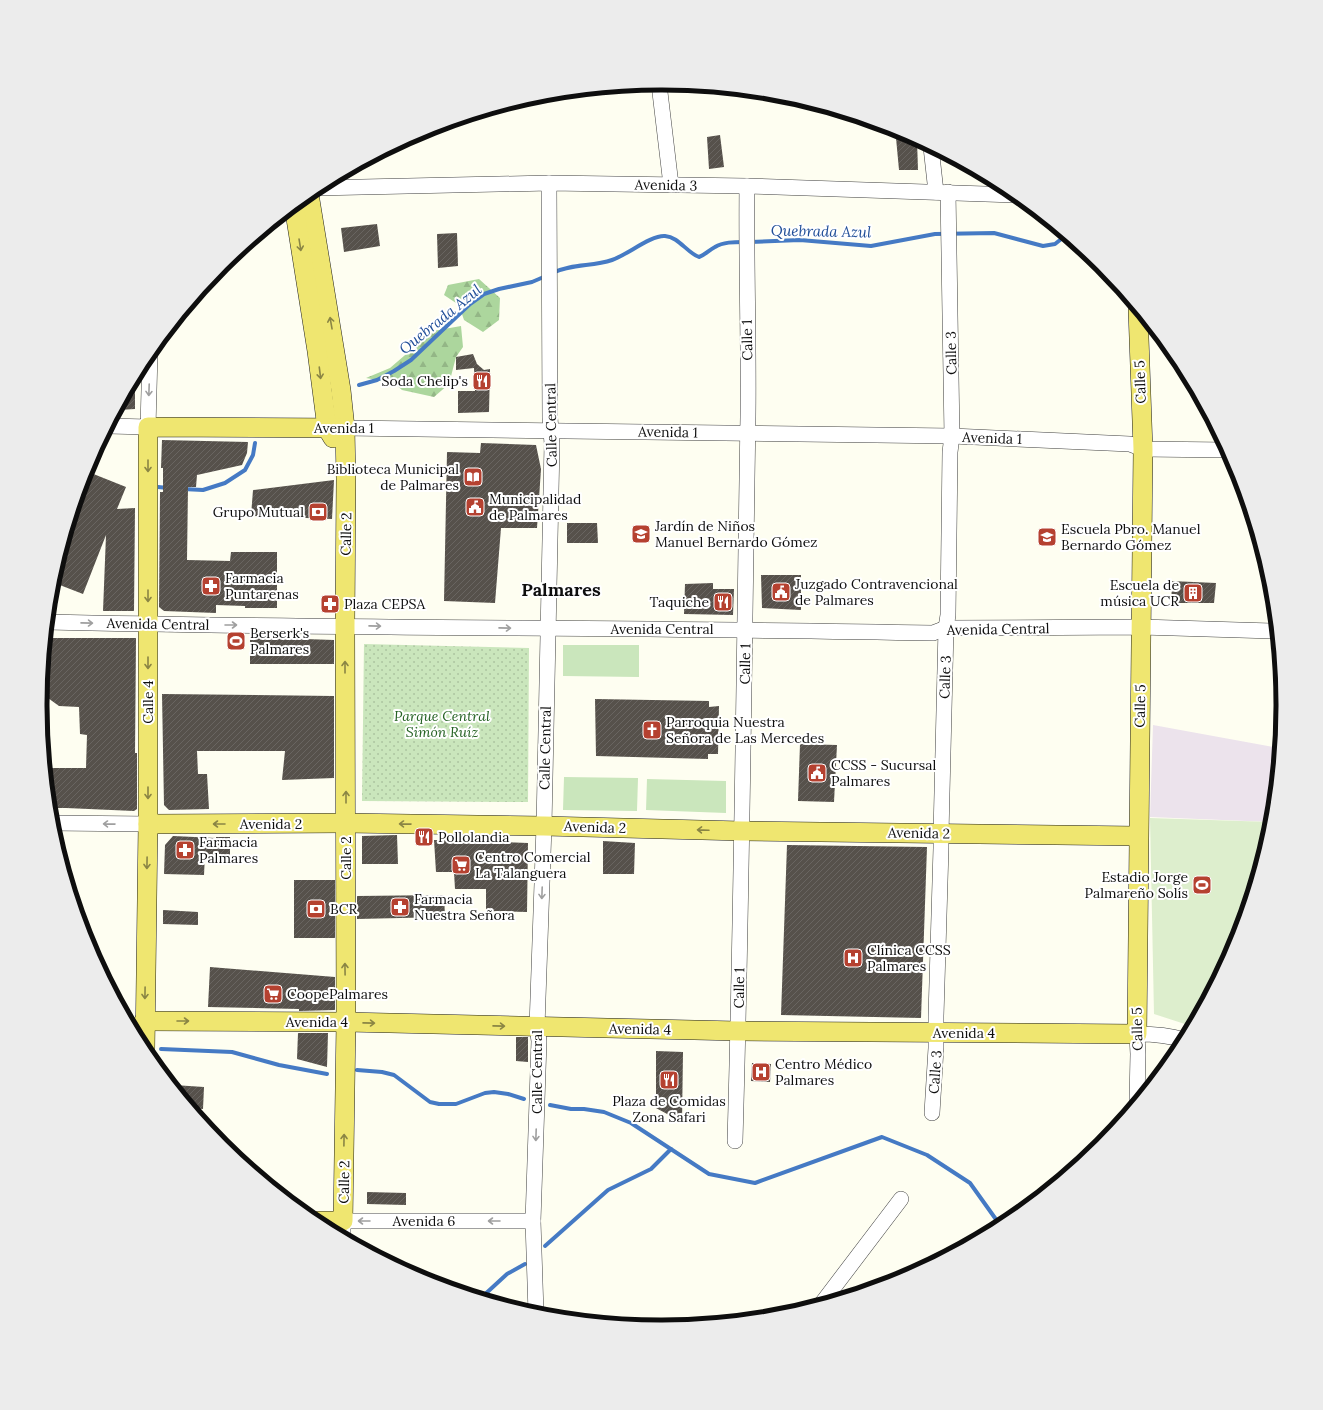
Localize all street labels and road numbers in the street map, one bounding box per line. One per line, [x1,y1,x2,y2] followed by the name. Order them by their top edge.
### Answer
[634,175,698,195] street label: Avenida 3
[738,319,756,361] street label: Calle 1
[942,331,960,375] street label: Calle 3
[1130,360,1150,404] street label: Calle 5
[541,383,561,467] street label: Calle Central
[313,419,374,437] street label: Avenida 1
[637,422,698,442] street label: Avenida 1
[961,428,1022,448] street label: Avenida 1
[337,512,355,556] street label: Calle 2
[105,614,210,634] street label: Avenida Central
[945,619,1050,639] street label: Avenida Central
[610,620,714,638] street label: Avenida Central
[736,643,754,685] street label: Calle 1
[935,655,955,699] street label: Calle 3
[139,680,157,724] street label: Calle 4
[1131,684,1149,728] street label: Calle 5
[535,706,555,790] street label: Calle Central
[239,815,302,833] street label: Avenida 2
[563,817,626,837] street label: Avenida 2
[887,823,950,843] street label: Avenida 2
[337,836,355,880] street label: Calle 2
[730,967,748,1009] street label: Calle 1
[1128,1007,1146,1051] street label: Calle 5
[285,1013,349,1031] street label: Avenida 4
[608,1019,672,1039] street label: Avenida 4
[932,1024,996,1042] street label: Avenida 4
[528,1030,546,1114] street label: Calle Central
[924,1049,946,1094] street label: Calle 3
[335,1160,353,1204] street label: Calle 2
[392,1212,455,1230] street label: Avenida 6

